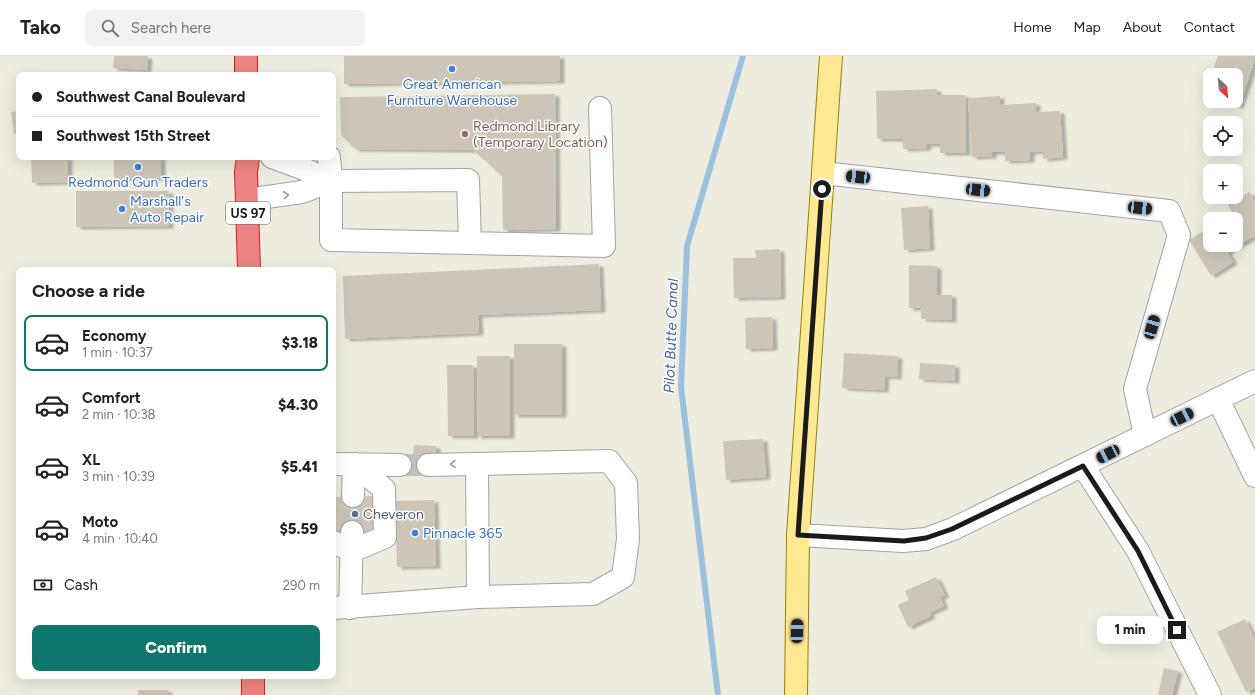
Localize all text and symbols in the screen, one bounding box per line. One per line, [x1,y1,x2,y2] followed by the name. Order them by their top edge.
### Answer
[85,10,365,46] search box
[20,16,61,39] text: Tako
[99,17,121,39] icon: search
[131,19,211,37] text: Search here
[1013,19,1052,36] text: Home
[1074,19,1101,36] text: Map
[1123,19,1162,36] text: About
[1184,19,1235,36] text: Contact
[447,64,457,74] marker: Great American Furniture Warehouse
[1203,68,1243,108] north arrow
[1203,68,1243,252] map controls
[387,76,518,109] place label: Great American Furniture Warehouse
[56,88,245,106] text: Southwest Canal Boulevard
[1203,116,1243,156] button: locate
[473,118,608,151] place label: Redmond Library (Temporary Location)
[56,127,211,145] text: Southwest 15th Street
[460,129,470,139] marker: Redmond Library (Temporary Location)
[133,162,143,172] marker: Redmond Gun Traders
[1203,164,1243,204] button: +
[845,170,871,184] car
[68,174,208,191] place label: Redmond Gun Traders
[813,180,831,198] route start
[965,183,991,197] car
[283,191,289,200] one-way arrow
[130,193,204,226] place label: Marshall's Auto Repair
[1127,201,1153,215] car
[226,202,270,224] road number: US 97
[117,204,127,214] marker: Marshall's Auto Repair
[1203,212,1243,252] button: −
[660,278,682,394] water label: Pilot Butte Canal
[32,280,145,302] text: Choose a ride
[1143,314,1161,340] car
[34,325,70,361] icon: car
[82,327,147,345] text: Economy
[282,334,318,352] text: $3.18
[82,345,153,360] text: 1 min · 10:37
[34,387,70,423] icon: car
[82,389,141,407] text: Comfort
[278,396,318,414] text: $4.30
[1169,406,1195,428] car
[82,407,156,422] text: 2 min · 10:38
[1095,443,1121,465] car
[34,449,70,485] icon: car
[82,451,100,469] text: XL
[281,458,318,476] text: $5.41
[450,460,456,468] one-way arrow
[82,469,155,484] text: 3 min · 10:39
[363,506,424,523] place label: Cheveron
[350,509,360,519] marker: Cheveron
[34,511,70,547] icon: car
[82,513,118,531] text: Moto
[279,520,318,538] text: $5.59
[423,525,502,542] place label: Pinnacle 365
[410,528,420,538] marker: Pinnacle 365
[82,531,158,546] text: 4 min · 10:40
[32,574,54,596] icon: cash
[64,576,98,594] text: Cash
[283,578,320,593] text: 290 m
[1097,616,1163,644] callout: 1 min
[791,619,803,643] car
[1168,621,1186,639] route end
[1114,622,1146,637] text: 1 min
[32,625,320,671] button: Confirm

